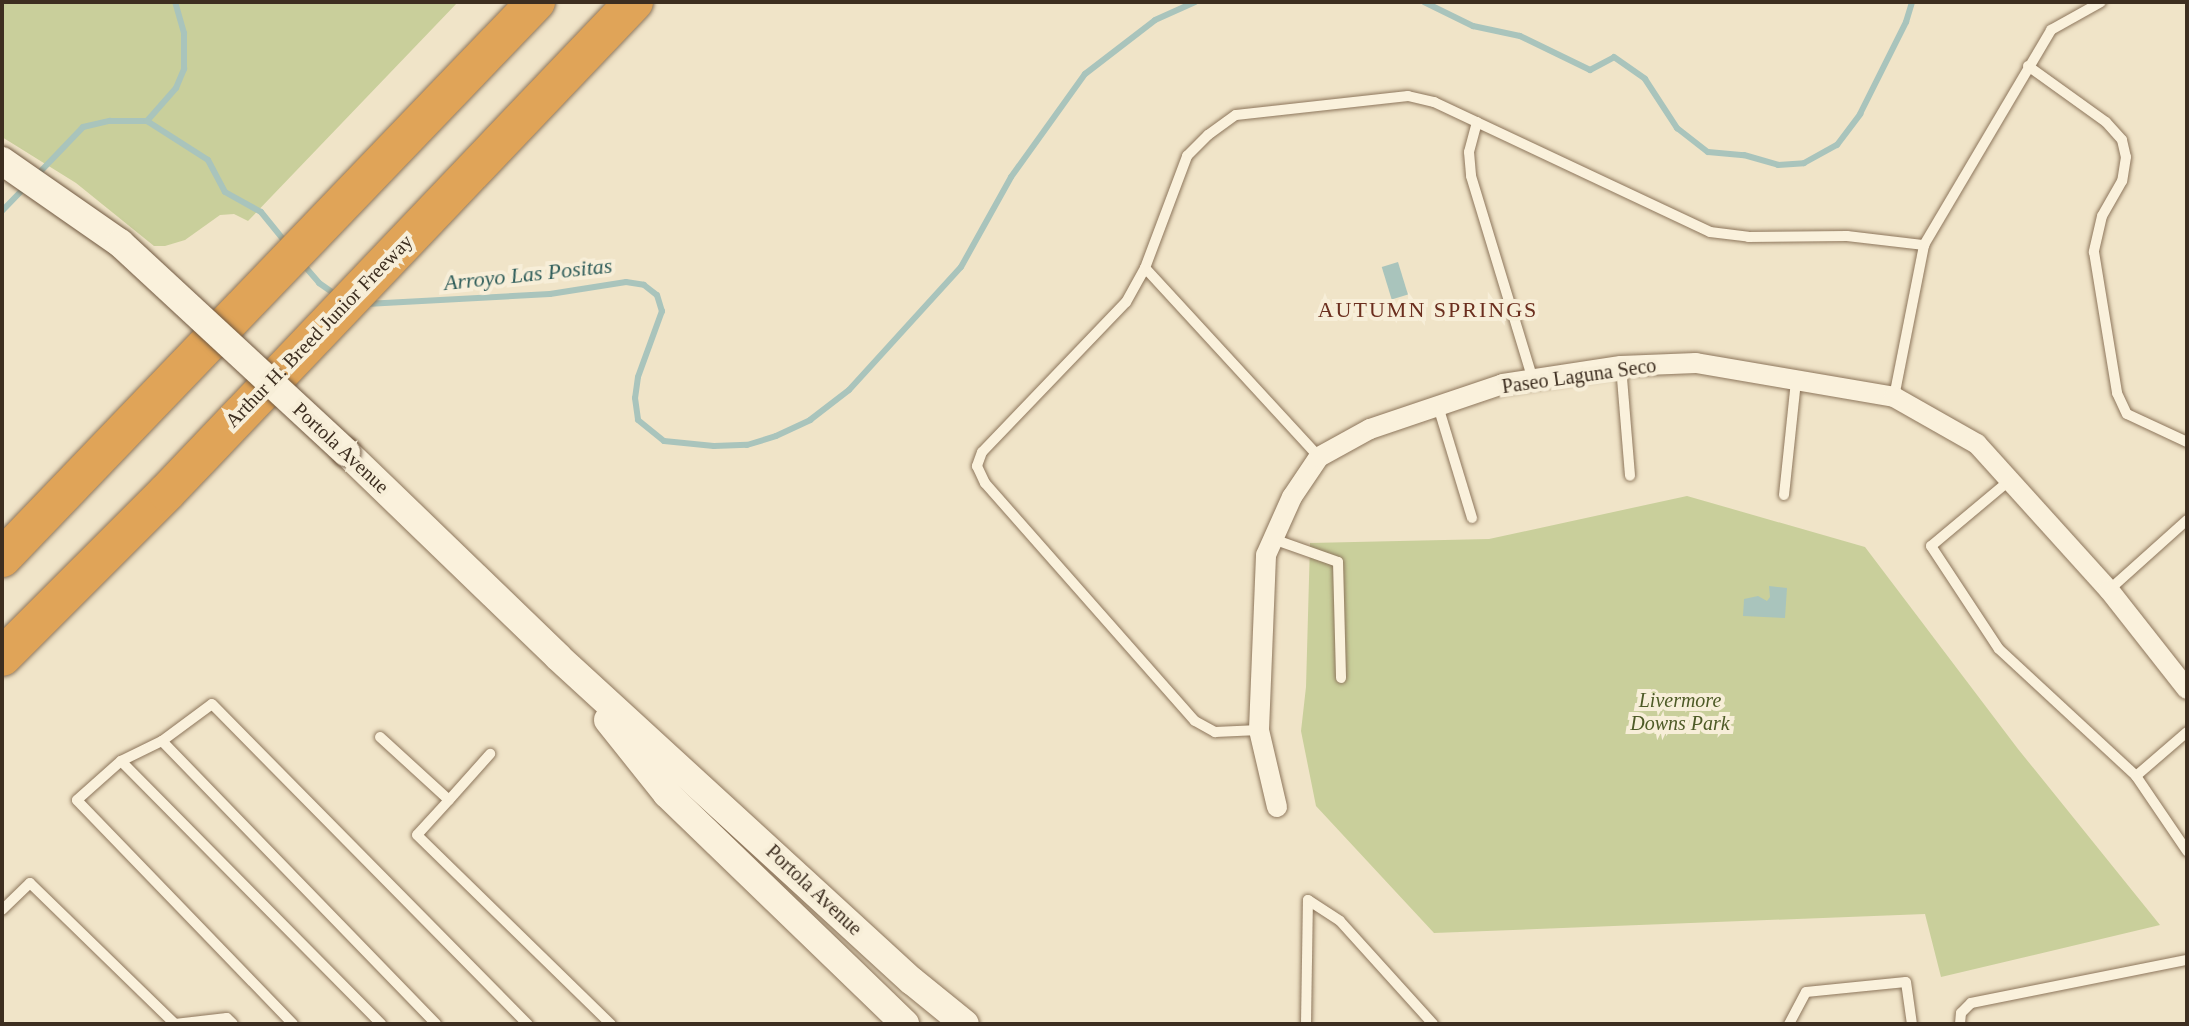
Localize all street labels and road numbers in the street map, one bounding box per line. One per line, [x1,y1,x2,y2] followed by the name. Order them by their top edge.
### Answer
[220,229,418,433] street label: Arthur H. Breed Junior Freeway
[1500,353,1658,399] street label: Paseo Laguna Seco
[288,397,394,499] street label: Portola Avenue
[761,839,867,941] street label: Portola Avenue

